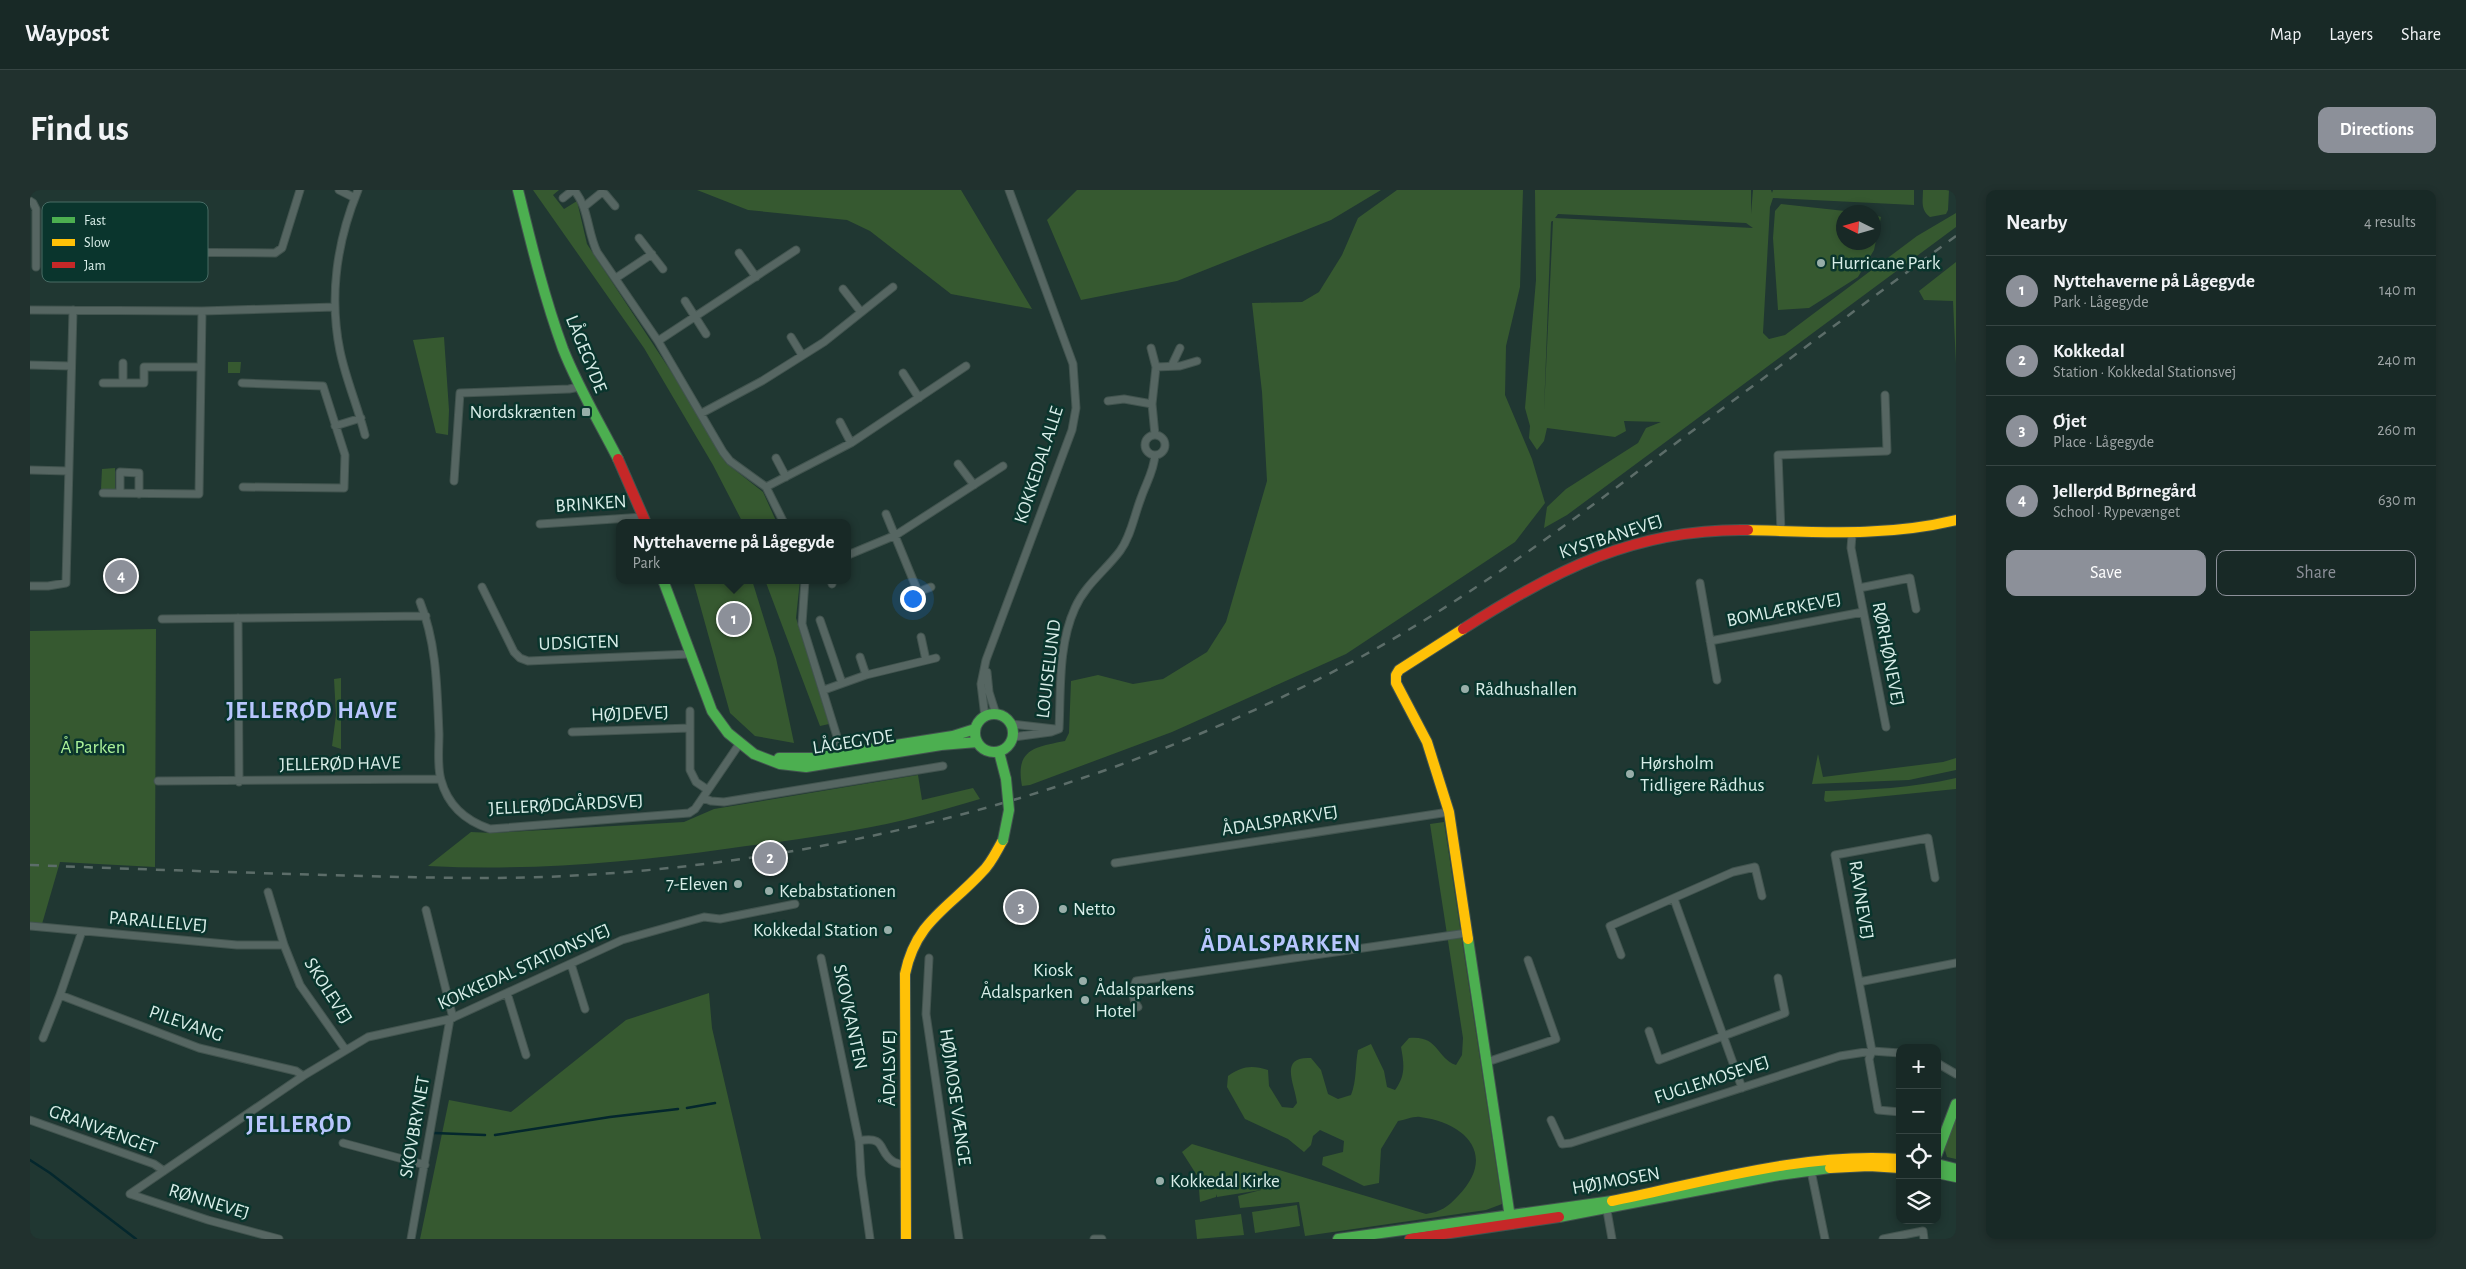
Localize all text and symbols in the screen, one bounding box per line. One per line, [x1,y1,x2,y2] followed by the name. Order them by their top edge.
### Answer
[25,22,109,46] text: Waypost
[2270,26,2301,44] text: Map
[2329,26,2373,44] text: Layers
[2401,26,2441,44] text: Share
[2318,107,2436,153] button: Directions
[30,112,129,147] text: Find us
[42,202,208,282] legend
[1836,205,1881,250] north arrow
[2006,212,2067,233] text: Nearby
[84,214,106,228] text: Fast
[2364,214,2416,230] text: 4 results
[84,236,111,250] text: Slow
[1831,254,1941,273] place label: Hurricane Park
[1815,257,1827,269] marker: Hurricane Park
[84,259,106,273] text: Jam
[2053,272,2255,291] text: Nyttehaverne på Lågegyde
[2019,282,2025,298] text: 1
[2379,282,2416,298] text: 140 m
[2053,294,2149,310] text: Park · Lågegyde
[562,312,612,395] street label: LÅGEGYDE
[2053,342,2125,361] text: Kokkedal
[2018,352,2026,368] text: 2
[2377,352,2416,368] text: 240 m
[2053,364,2236,380] text: Station · Kokkedal Stationsvej
[470,403,576,422] place label: Nordskrænten
[1011,404,1067,526] street label: KOKKEDAL ALLE
[580,406,592,418] marker: Nordskrænten
[2053,412,2086,431] text: Øjet
[2019,422,2025,438] text: 3
[2377,422,2416,438] text: 260 m
[2053,434,2154,450] text: Place · Lågegyde
[2053,482,2196,501] text: Jellerød Børnegård
[555,492,627,516] street label: BRINKEN
[2018,492,2026,508] text: 4
[2378,492,2416,508] text: 630 m
[2053,504,2180,520] text: School · Rypevænget
[1557,511,1665,563] street label: KYSTBANEVEJ
[616,519,851,584] popup
[633,533,834,552] text: Nyttehaverne på Lågegyde
[2006,550,2206,596] button: Save
[2216,550,2416,596] button: Share
[633,555,660,571] text: Park
[105,557,137,595] pin: 4
[900,586,926,612] your location
[1725,590,1843,630] street label: BOMLÆRKEVEJ
[718,600,750,638] pin: 1
[1869,600,1907,708] street label: RØRHØNEVEJ
[1034,618,1064,720] street label: LOUISELUND
[538,632,620,654] street label: UDSIGTEN
[1475,680,1577,699] place label: Rådhushallen
[1459,683,1471,695] marker: Rådhushallen
[226,699,398,723] district label: JELLERØD HAVE
[591,703,669,725] street label: HØJDEVEJ
[811,724,895,758] street label: LÅGEGYDE
[60,736,126,757] park label: Å Parken
[279,753,401,775] street label: JELLERØD HAVE
[1640,754,1764,795] place label: Hørsholm Tidligere Rådhus
[1624,768,1636,780] marker: Hørsholm Tidligere Rådhus
[488,789,644,819] street label: JELLERØDGÅRDSVEJ
[1220,800,1339,840] street label: ÅDALSPARKVEJ
[754,839,786,877] pin: 2
[1845,859,1877,941] street label: RAVNEVEJ
[666,875,728,894] place label: 7-Eleven
[732,878,744,890] marker: 7-Eleven
[779,882,896,901] place label: Kebabstationen
[763,885,775,897] marker: Kebabstationen
[1005,888,1037,926] pin: 3
[1073,900,1116,919] place label: Netto
[1057,903,1069,915] marker: Netto
[108,908,208,936] street label: PARALLELVEJ
[435,920,613,1014] street label: KOKKEDAL STATIONSVEJ
[753,921,878,940] place label: Kokkedal Station
[882,924,894,936] marker: Kokkedal Station
[1201,927,1361,956] district label: ÅDALSPARKEN
[300,955,356,1027] street label: SKOLEVEJ
[981,961,1073,1002] place label: Kiosk Ådalsparken
[830,963,870,1071] street label: SKOVKANTEN
[1077,975,1089,987] marker: Kiosk Ådalsparken
[1095,978,1194,1021] place label: Ådalsparkens Hotel
[1079,994,1091,1006] marker: Ådalsparkens Hotel
[146,1002,226,1046] street label: PILEVANG
[936,1027,974,1167] street label: HØJMOSE VÆNGE
[878,1030,899,1106] street label: ÅDALSVEJ
[1896,1044,1941,1224] map controls
[1896,1044,1941,1089] button: +
[1652,1052,1772,1108] street label: FUGLEMOSEVEJ
[397,1075,433,1179] street label: SKOVBRYNET
[1896,1089,1941,1134] button: −
[46,1102,160,1158] street label: GRANVÆNGET
[246,1113,352,1137] district label: JELLERØD
[1896,1134,1941,1179] button: locate
[1571,1164,1661,1198] street label: HØJMOSEN
[1170,1172,1280,1191] place label: Kokkedal Kirke
[1154,1175,1166,1187] marker: Kokkedal Kirke
[1896,1179,1941,1224] button: layers
[166,1181,252,1223] street label: RØNNEVEJ

